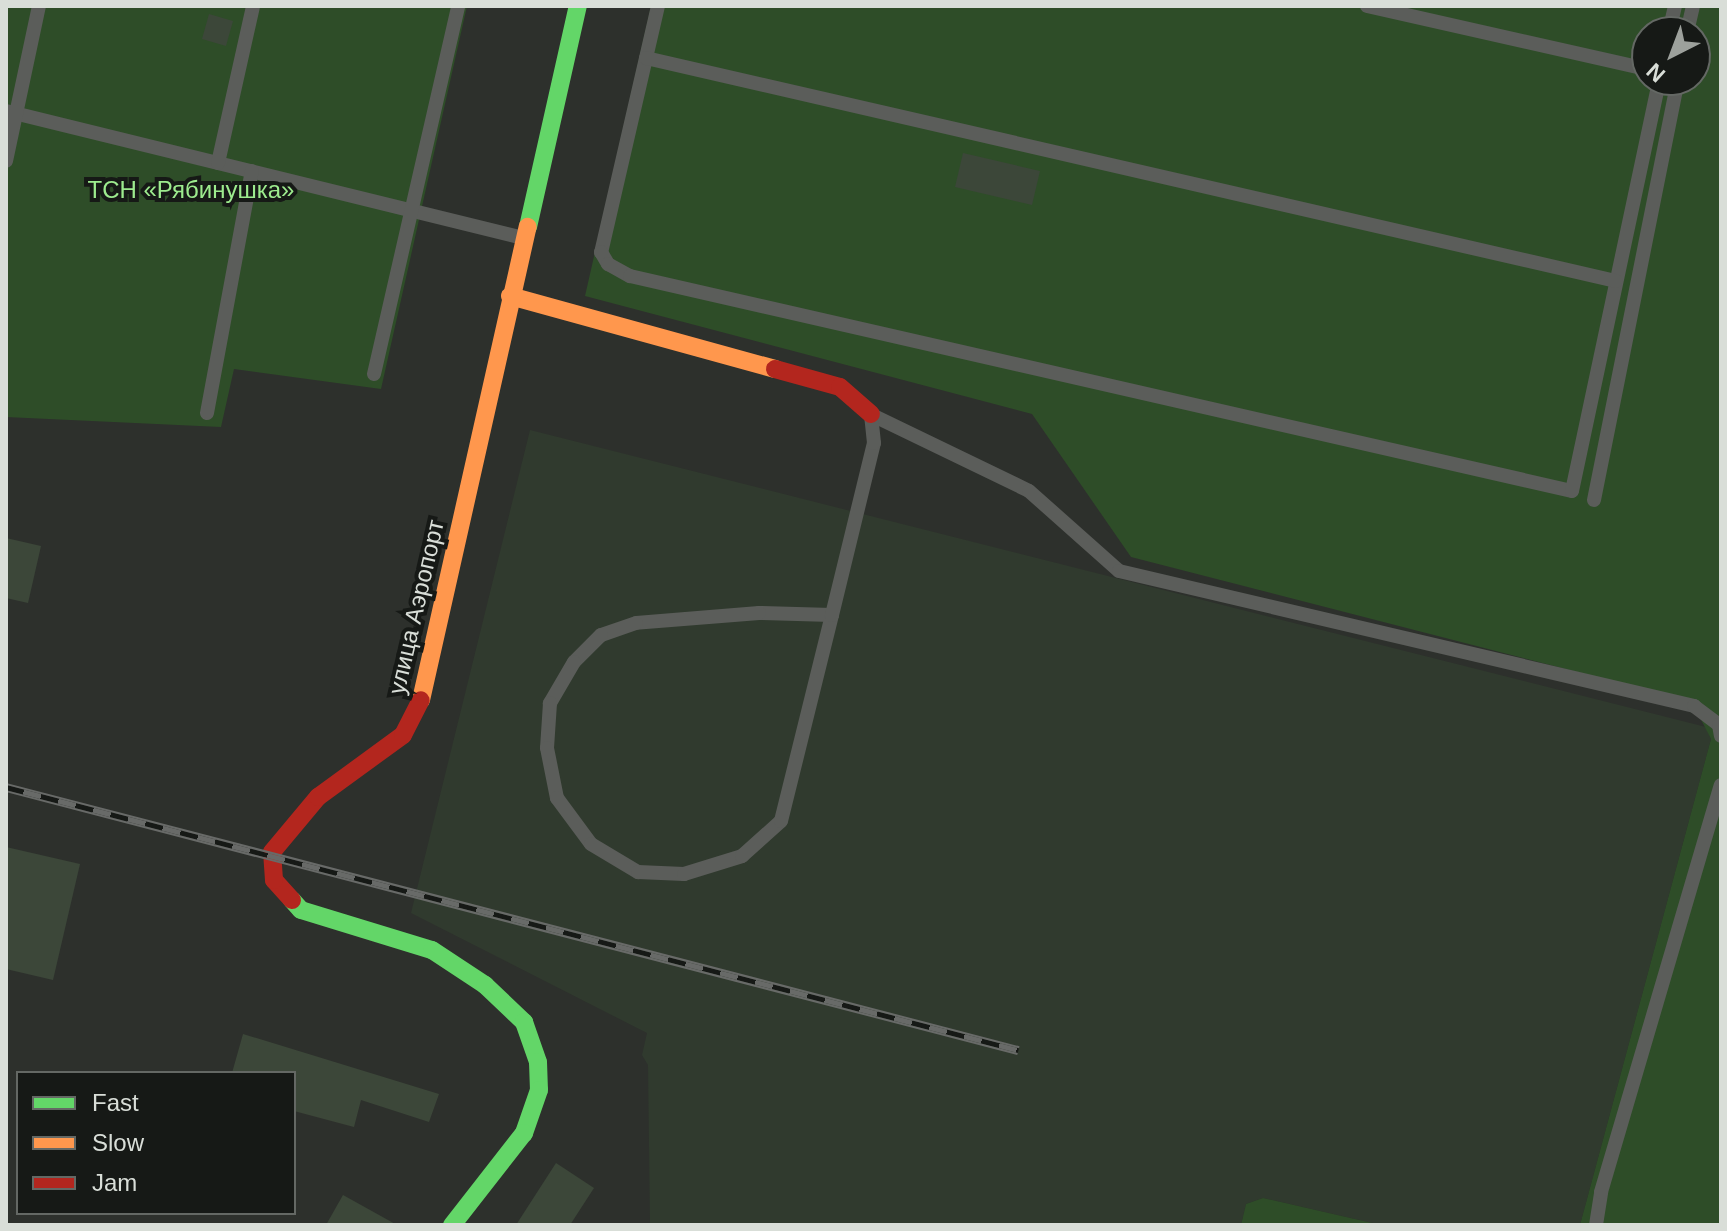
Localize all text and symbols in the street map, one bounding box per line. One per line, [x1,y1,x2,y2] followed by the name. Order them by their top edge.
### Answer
[1631,16,1711,96] north arrow
[1642,58,1670,87] text: N
[88,176,294,204] park label: ТСН «Рябинушка»
[382,517,450,697] street label: улица Аэропорт
[16,1071,296,1215] legend
[92,1089,139,1116] text: Fast
[92,1129,144,1156] text: Slow
[92,1169,137,1196] text: Jam

